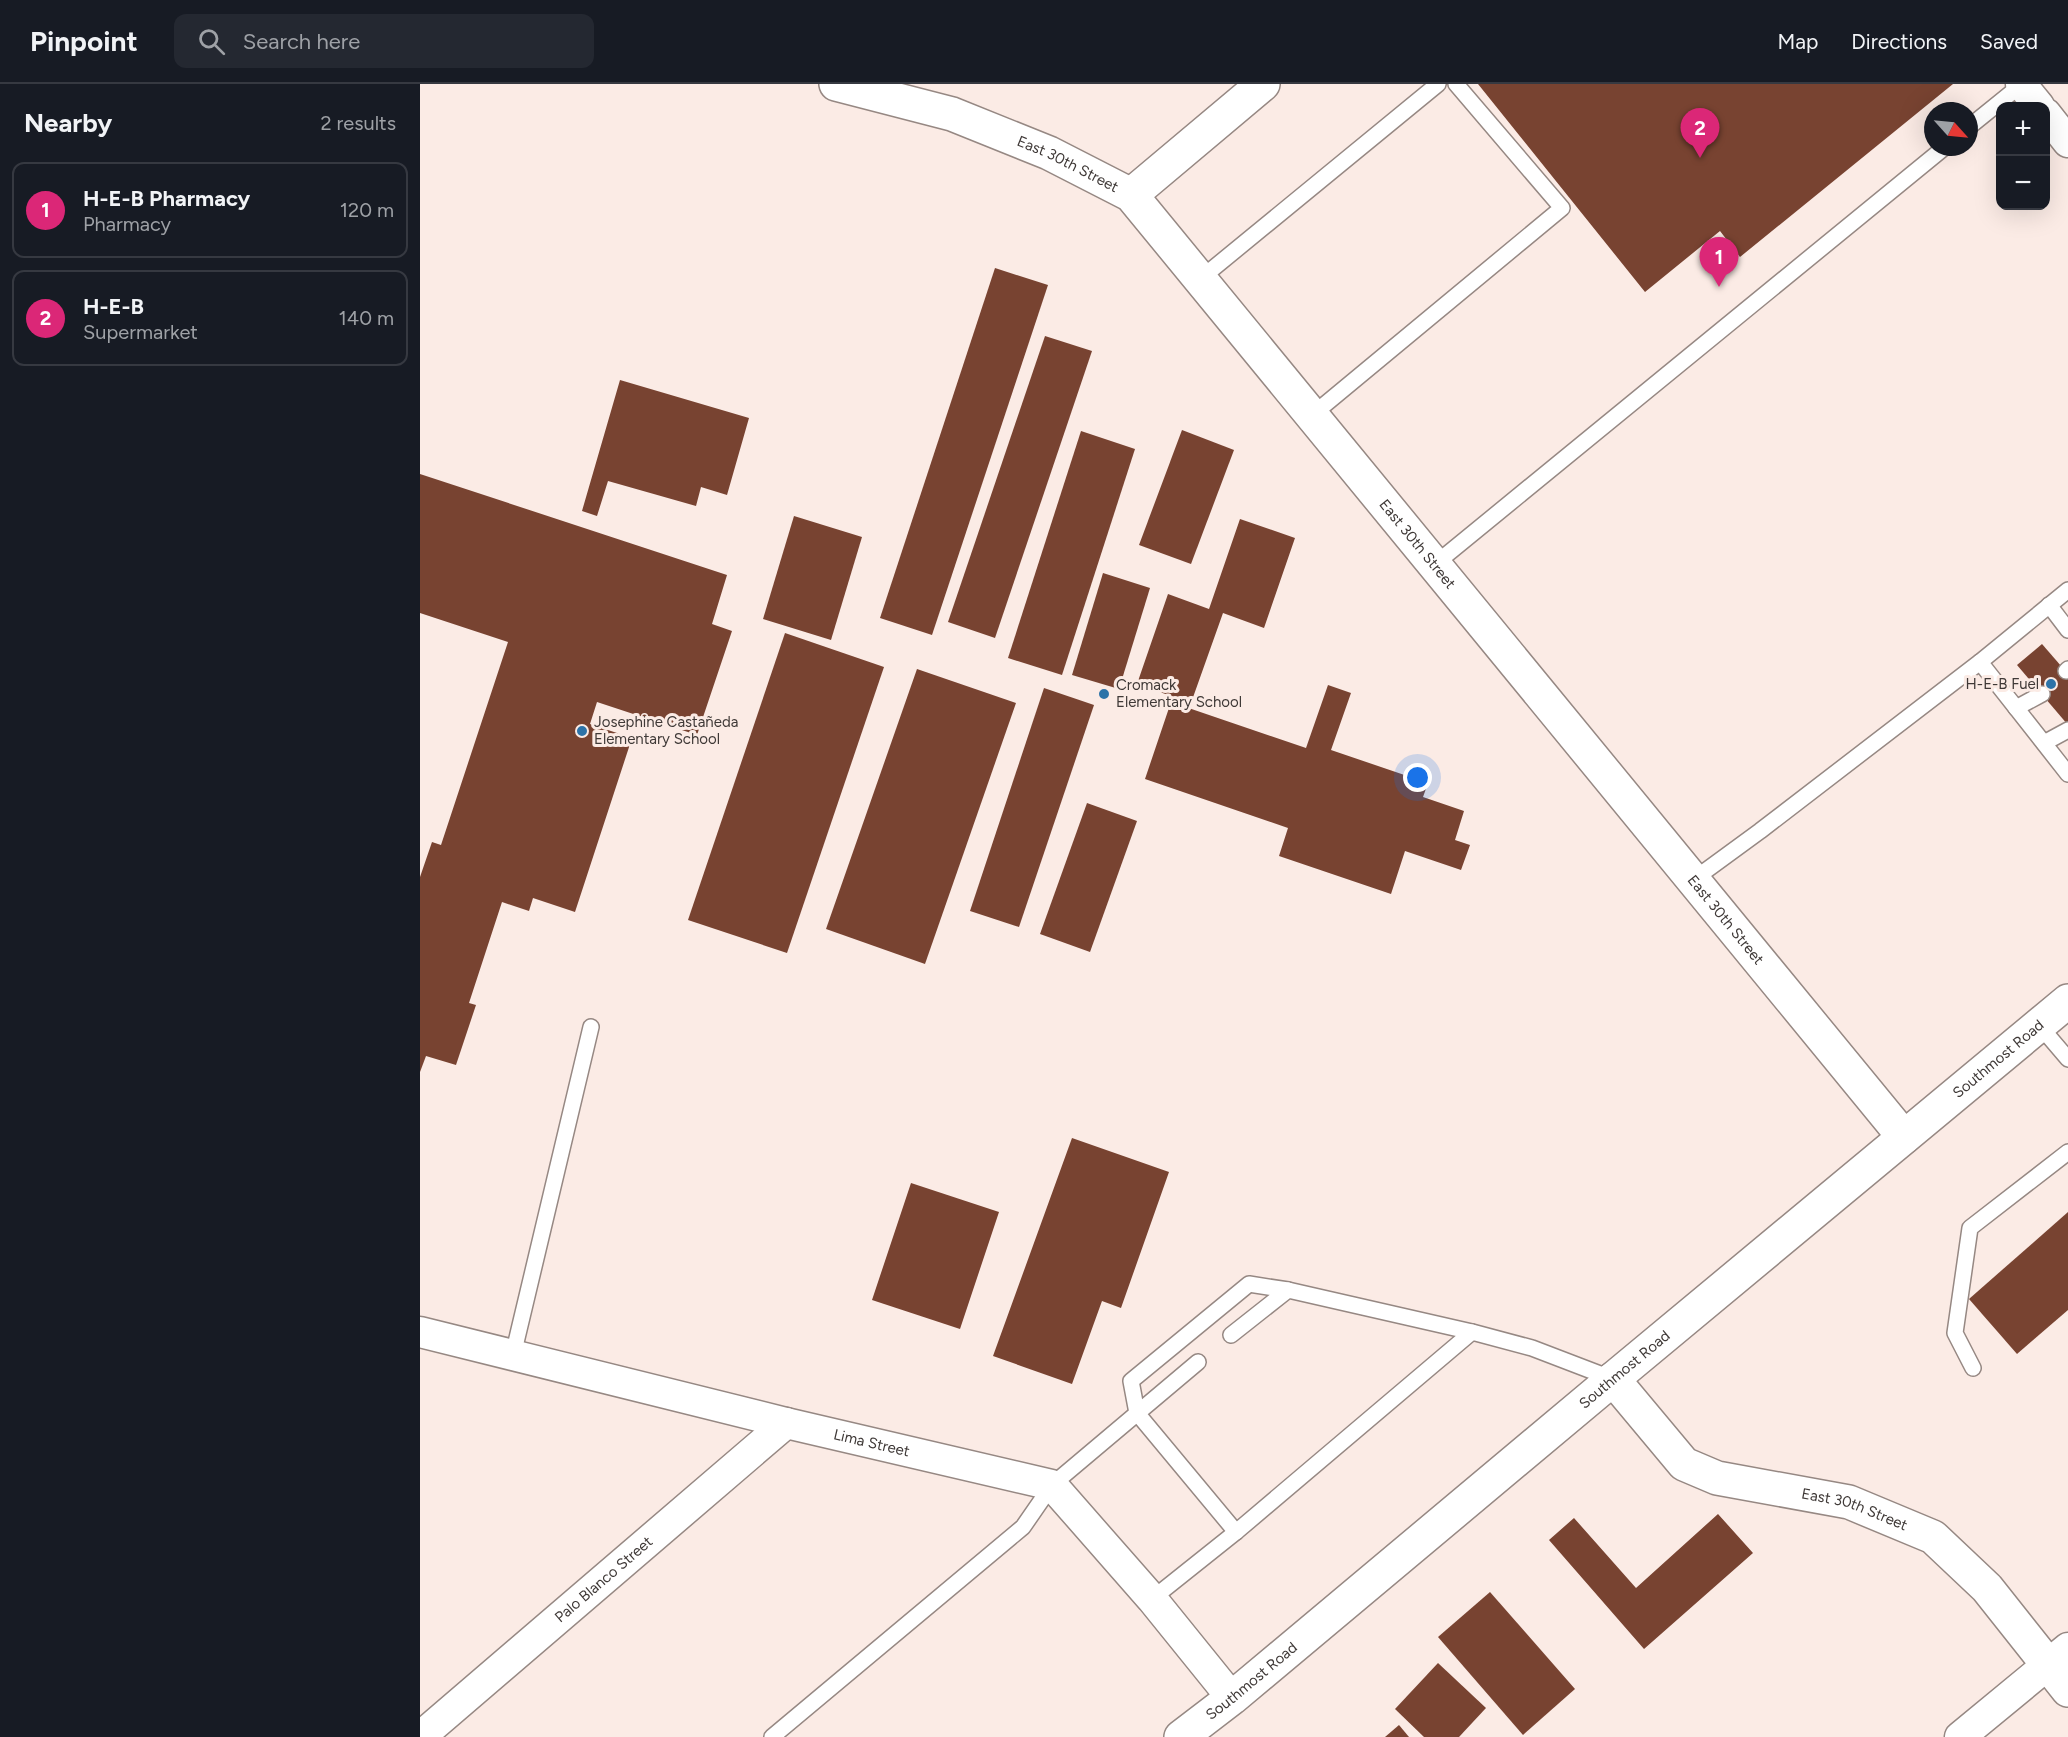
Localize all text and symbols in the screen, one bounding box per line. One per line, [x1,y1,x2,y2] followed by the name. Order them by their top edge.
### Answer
[174,14,594,68] search box
[30,24,138,58] text: Pinpoint
[195,25,228,58] icon: search
[243,28,360,55] text: Search here
[1777,29,1818,54] text: Map
[1851,29,1947,54] text: Directions
[1980,29,2038,54] text: Saved
[1924,102,1978,156] north arrow
[1996,102,2050,210] map controls
[1996,102,2050,156] button: +
[24,107,112,139] text: Nearby
[1680,109,1720,158] pin: 2
[320,111,396,135] text: 2 results
[1014,132,1122,196] street label: East 30th Street
[1996,156,2050,210] button: −
[83,185,250,212] text: H-E-B Pharmacy
[41,198,50,222] text: 1
[340,198,394,222] text: 120 m
[83,212,171,236] text: Pharmacy
[1700,238,1738,287] pin: 1
[83,293,144,320] text: H-E-B
[40,306,51,330] text: 2
[339,306,394,330] text: 140 m
[83,320,198,344] text: Supermarket
[1375,496,1460,593] street label: East 30th Street
[1966,675,2039,693] place label: H-E-B Fuel
[1116,676,1242,711] place label: Cromack Elementary School
[2044,677,2058,691] marker: H-E-B Fuel
[1097,687,1111,701] marker: Cromack Elementary School
[594,713,738,748] place label: Josephine Castañeda Elementary School
[575,724,589,738] marker: Josephine Castañeda Elementary School
[1403,763,1432,792] your location
[1684,871,1768,968] street label: East 30th Street
[1949,1016,2047,1102] street label: Southmost Road
[1575,1327,1674,1413] street label: Southmost Road
[832,1425,912,1461] street label: Lima Street
[1800,1485,1910,1534] street label: East 30th Street
[551,1532,656,1626] street label: Palo Blanco Street
[1202,1638,1301,1724] street label: Southmost Road

